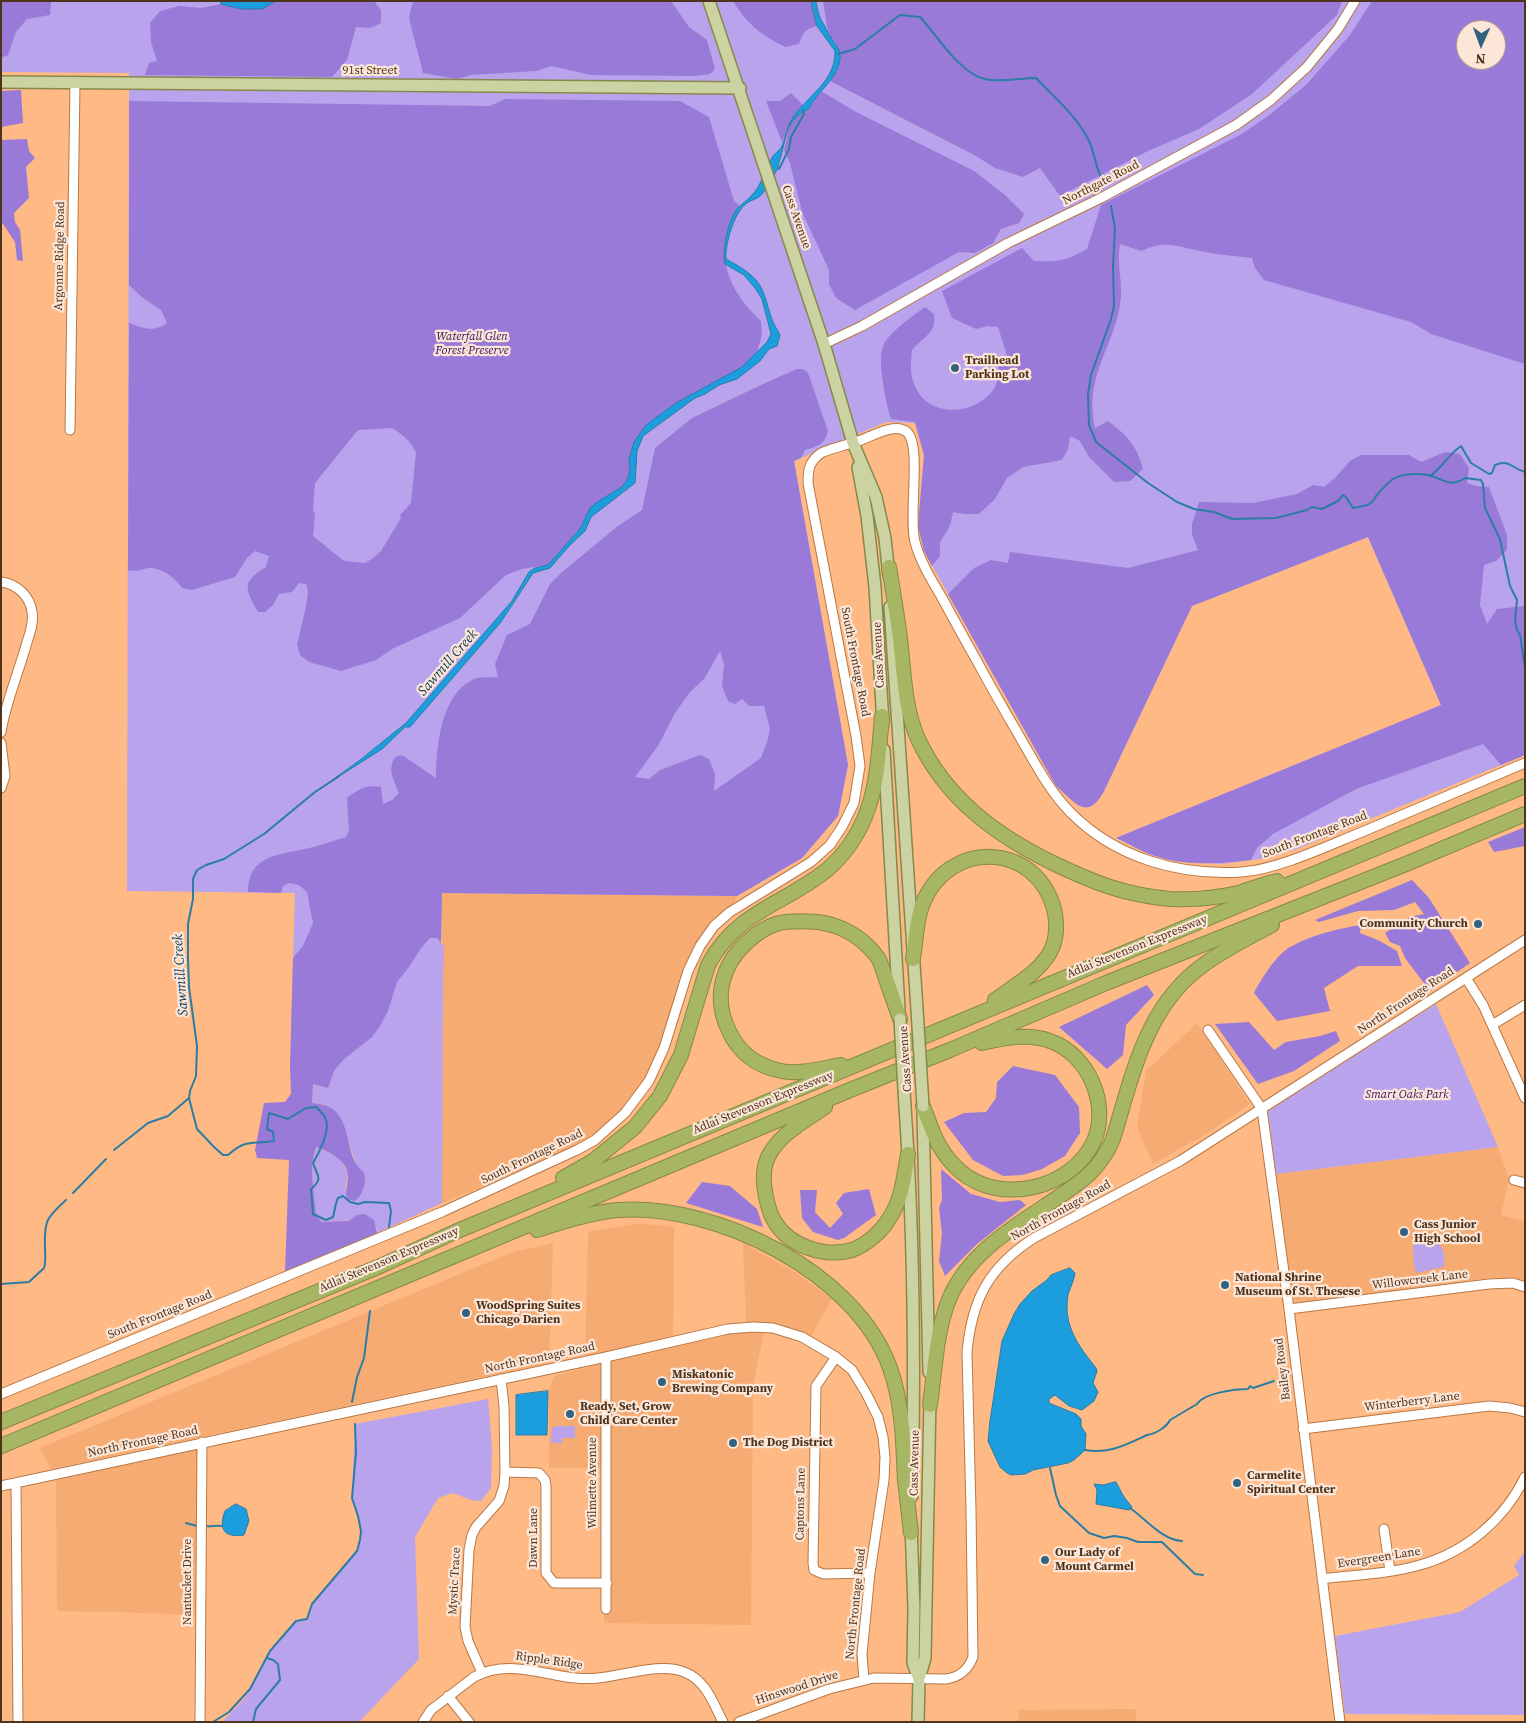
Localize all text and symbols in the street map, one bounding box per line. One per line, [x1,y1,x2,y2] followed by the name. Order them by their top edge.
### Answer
[1456,20,1506,70] north arrow
[1475,49,1486,69] text: N
[343,64,397,78] street label: 91st Street
[1060,158,1142,208] street label: Northgate Road
[778,183,814,251] street label: Cass Avenue
[52,201,68,311] street label: Argonne Ridge Road
[435,330,509,358] park label: Waterfall Glen Forest Preserve
[965,354,1029,382] place label: Trailhead Parking Lot
[949,362,961,374] marker: Trailhead Parking Lot
[837,606,873,718] street label: South Frontage Road
[870,622,888,688] street label: Cass Avenue
[415,626,481,700] water label: Sawmill Creek
[1261,808,1369,862] street label: South Frontage Road
[1065,912,1209,982] street label: Adlai Stevenson Expressway
[1360,917,1468,931] place label: Community Church
[1472,918,1484,930] marker: Community Church
[170,933,192,1017] water label: Sawmill Creek
[1355,964,1457,1038] street label: North Frontage Road
[897,1025,915,1093] street label: Cass Avenue
[691,1068,835,1138] street label: Adlai Stevenson Expressway
[1365,1088,1449,1102] park label: Smart Oaks Park
[479,1126,585,1188] street label: South Frontage Road
[1009,1178,1113,1244] street label: North Frontage Road
[1414,1218,1481,1246] place label: Cass Junior High School
[317,1224,461,1296] street label: Adlai Stevenson Expressway
[1398,1226,1410,1238] marker: Cass Junior High School
[1371,1267,1469,1293] street label: Willowcreek Lane
[1235,1271,1360,1299] place label: National Shrine Museum of St. Thesese
[1219,1279,1231,1291] marker: National Shrine Museum of St. Thesese
[106,1288,214,1342] street label: South Frontage Road
[476,1299,581,1327] place label: WoodSpring Suites Chicago Darien
[460,1307,472,1319] marker: WoodSpring Suites Chicago Darien
[1272,1337,1294,1401] street label: Bailey Road
[484,1339,596,1377] street label: North Frontage Road
[672,1368,773,1396] place label: Miskatonic Brewing Company
[656,1376,668,1388] marker: Miskatonic Brewing Company
[1364,1389,1460,1415] street label: Winterberry Lane
[580,1400,677,1428] place label: Ready, Set, Grow Child Care Center
[564,1408,576,1420] marker: Ready, Set, Grow Child Care Center
[87,1423,199,1461] street label: North Frontage Road
[907,1430,923,1496] street label: Cass Avenue
[743,1436,833,1450] place label: The Dog District
[586,1437,600,1529] street label: Wilmette Avenue
[727,1437,739,1449] marker: The Dog District
[793,1468,809,1540] street label: Captons Lane
[1247,1469,1335,1497] place label: Carmelite Spiritual Center
[1231,1477,1243,1489] marker: Carmelite Spiritual Center
[527,1508,541,1568] street label: Dawn Lane
[181,1539,195,1625] street label: Nantucket Drive
[1336,1544,1422,1572] street label: Evergreen Lane
[1055,1546,1134,1574] place label: Our Lady of Mount Carmel
[446,1547,464,1615] street label: Mystic Trace
[843,1548,869,1660] street label: North Frontage Road
[1039,1554,1051,1566] marker: Our Lady of Mount Carmel
[514,1649,584,1673] street label: Ripple Ridge
[754,1668,840,1708] street label: Hinswood Drive

